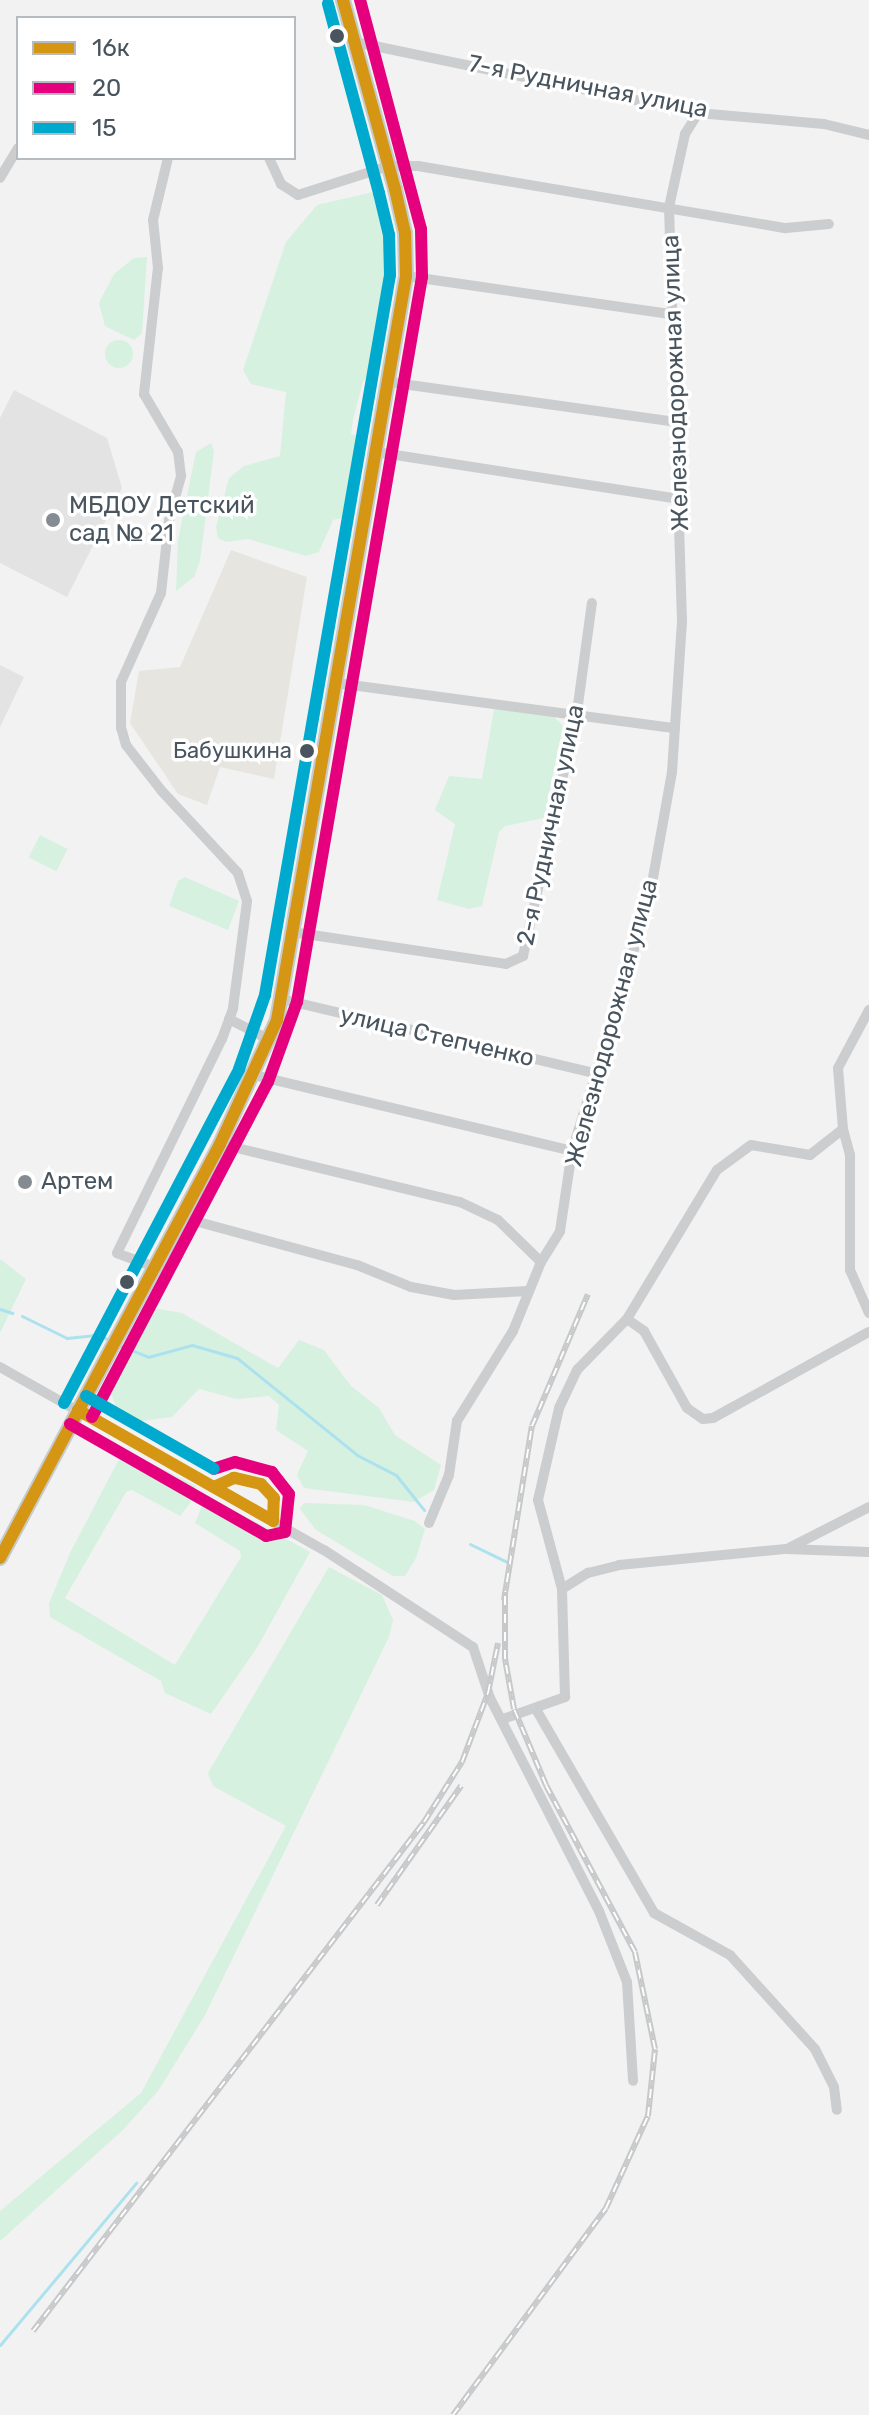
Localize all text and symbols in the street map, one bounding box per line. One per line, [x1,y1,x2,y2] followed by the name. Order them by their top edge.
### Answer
[16,16,296,160] legend
[329,28,345,44] unlabelled marker
[92,34,130,62] text: 16к
[466,50,710,124] street label: 7-я Рудничная улица
[92,74,121,102] text: 20
[92,114,117,142] text: 15
[656,234,696,532] street label: Железнодорожная улица
[69,492,255,548] place label: МБДОУ Детский сад № 21
[44,511,62,529] marker: МБДОУ Детский сад № 21
[511,702,591,948] street label: 2-я Рудничная улица
[173,738,292,764] place label: Бабушкина
[299,743,315,759] marker: Бабушкина
[560,876,664,1170] street label: Железнодорожная улица
[337,1001,537,1073] street label: улица Степченко
[41,1168,113,1196] place label: Артем
[16,1173,34,1191] marker: Артем
[119,1274,135,1290] unlabelled marker

